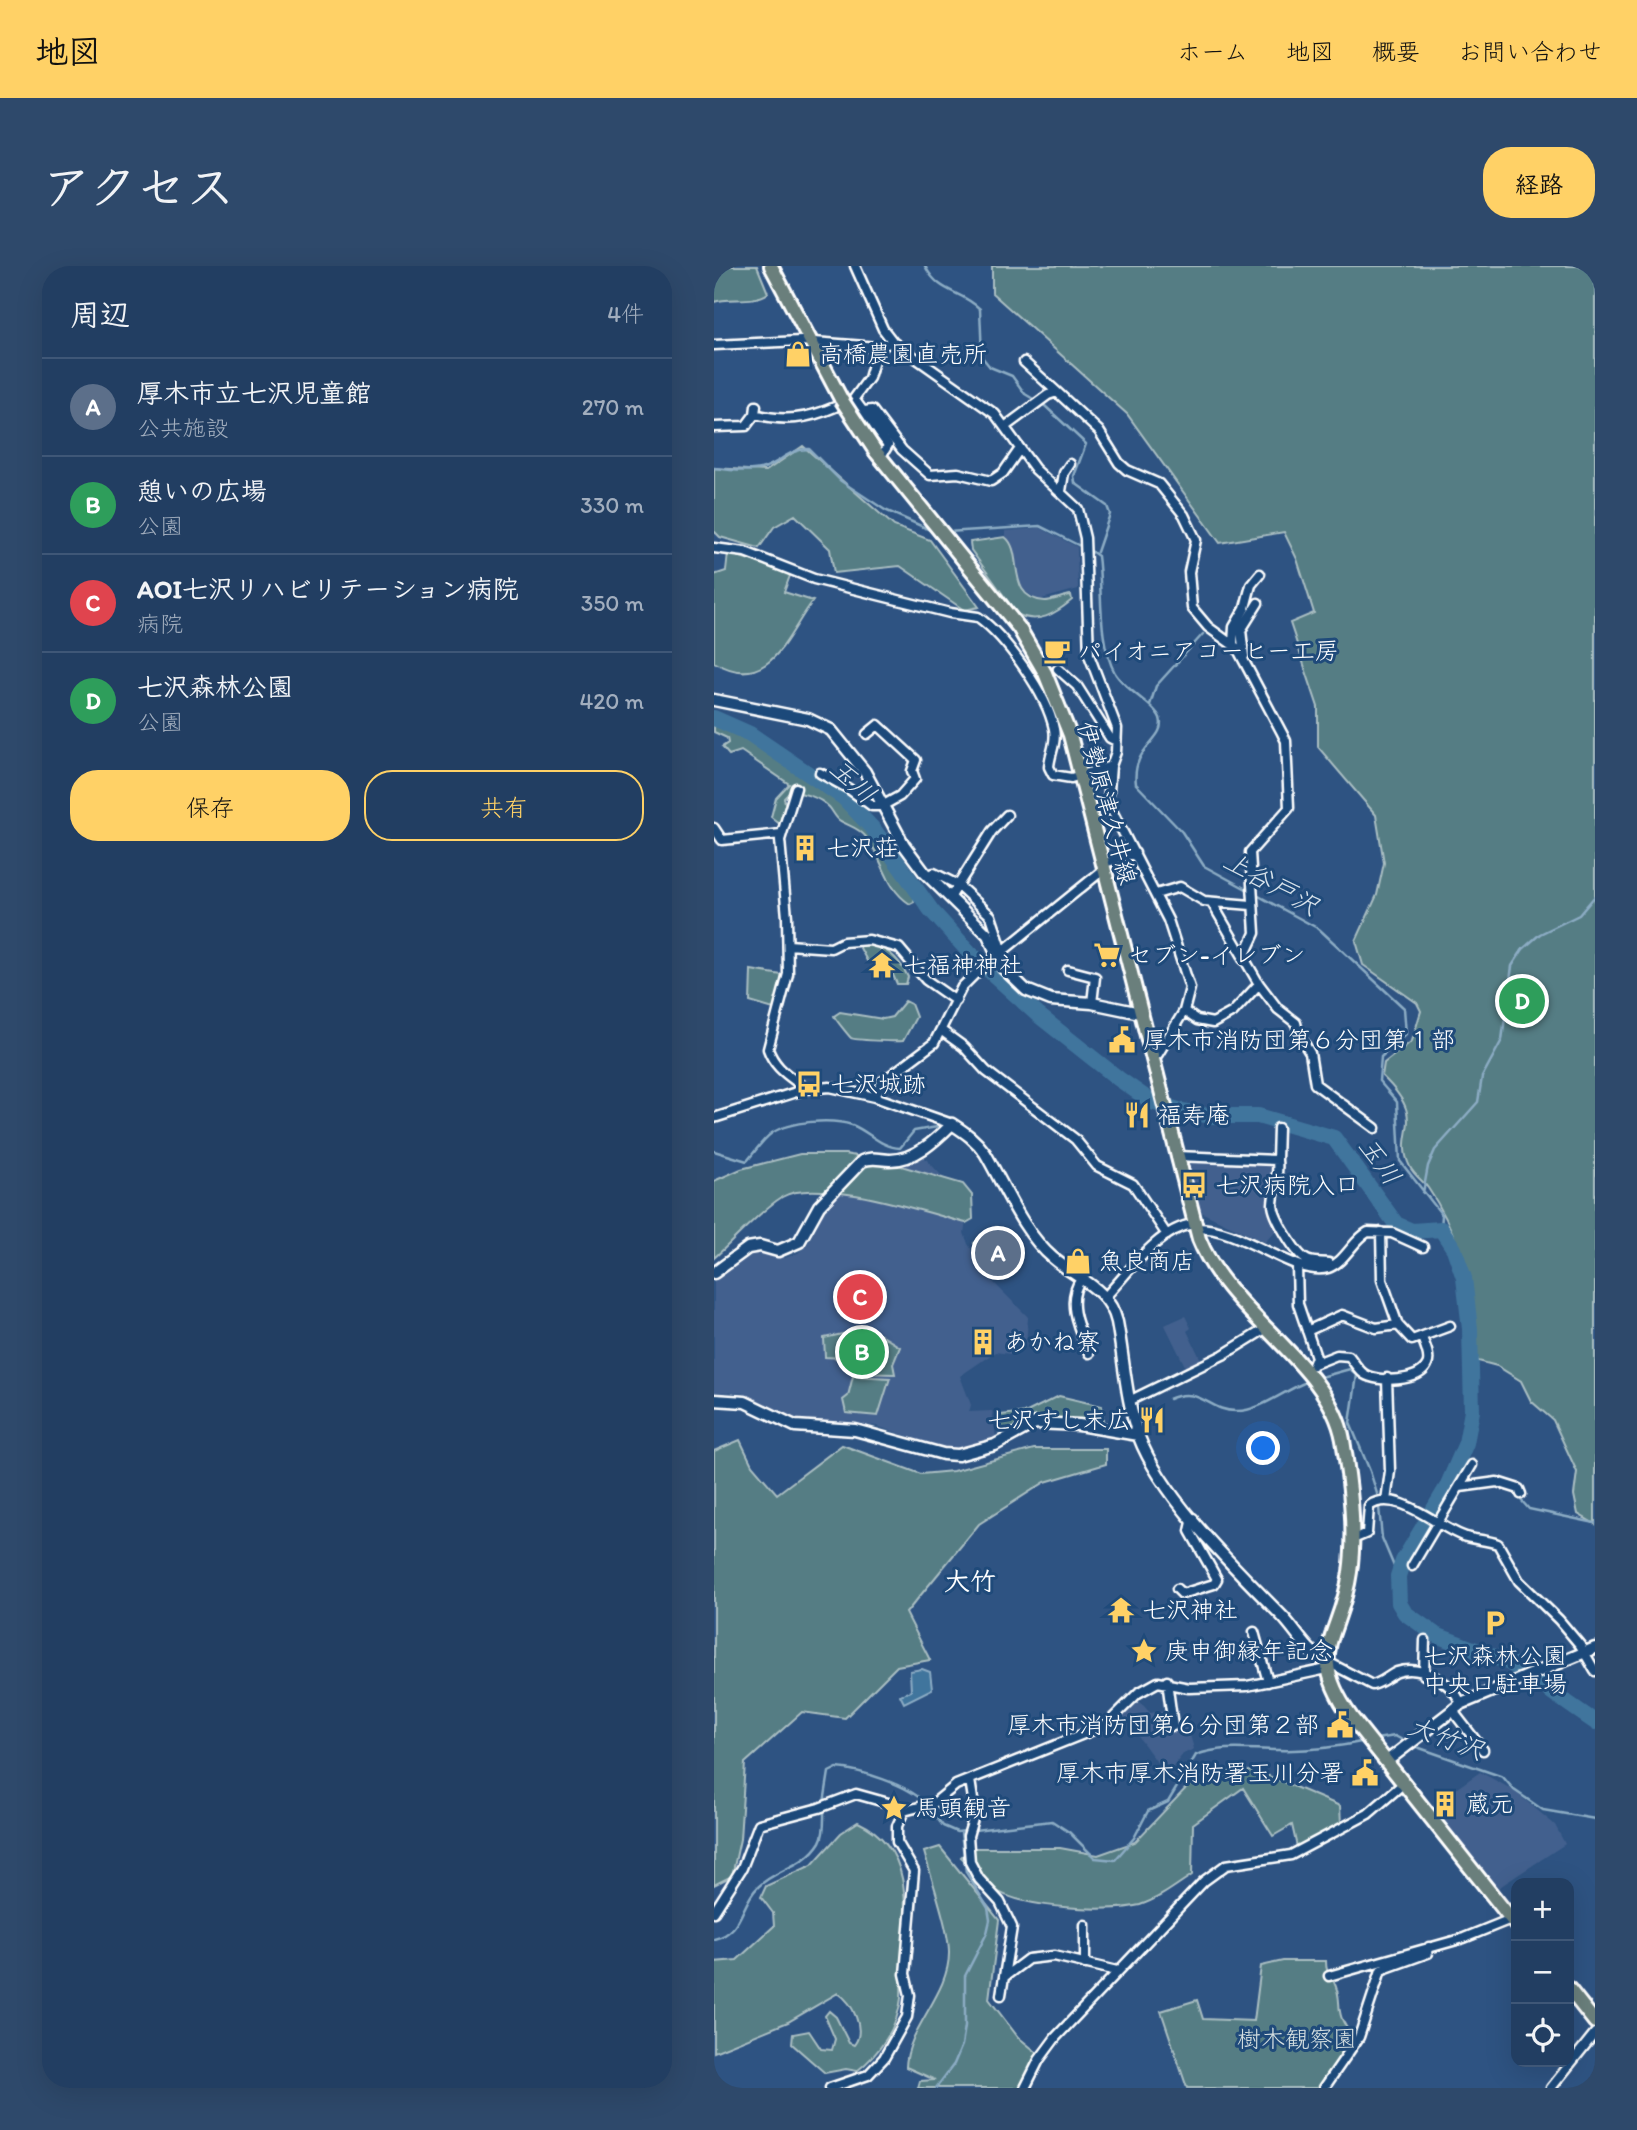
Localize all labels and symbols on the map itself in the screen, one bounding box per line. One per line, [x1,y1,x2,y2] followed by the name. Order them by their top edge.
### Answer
[783,339,813,369] shop icon: 高橋農園直売所
[819,339,987,368] place label: 高橋農園直売所
[1042,636,1072,666] cafe icon: パイオニアコーヒー工房
[1078,636,1339,665] place label: パイオニアコーヒー工房
[1072,718,1143,888] street label: 伊勢原津久井線
[823,752,883,810] water label: 玉川
[790,833,820,863] building icon: 七沢荘
[826,833,898,862] place label: 七沢荘
[1218,844,1325,923] water label: 上谷戸沢
[1092,940,1122,970] supermarket icon: セブン-イレブン
[1128,940,1306,969] place label: セブン-イレブン
[867,950,897,980] temple icon: 七福神神社
[903,950,1023,979] place label: 七福神神社
[1499,975,1545,1027] pin: D
[1107,1025,1137,1055] public building icon: 厚木市消防団第６分団第１部
[1143,1025,1455,1054] place label: 厚木市消防団第６分団第１部
[794,1069,824,1099] bus stop icon: 七沢城跡
[830,1069,926,1098] place label: 七沢城跡
[1122,1100,1152,1130] restaurant icon: 福寿庵
[1158,1100,1230,1129] place label: 福寿庵
[1352,1131,1408,1191] water label: 玉川
[1179,1170,1209,1200] bus stop icon: 七沢病院入口
[1215,1170,1359,1199] place label: 七沢病院入口
[975,1227,1021,1279] pin: A
[1063,1246,1093,1276] shop icon: 魚良商店
[1099,1246,1195,1275] place label: 魚良商店
[837,1271,883,1323] pin: C
[839,1326,885,1378] pin: B
[968,1327,998,1357] building icon: あかね寮
[1004,1327,1100,1356] place label: あかね寮
[987,1405,1131,1434] place label: 七沢すし末広
[1137,1405,1167,1435] restaurant icon: 七沢すし末広
[1246,1431,1280,1465] your location
[944,1565,996,1597] district label: 大竹
[1106,1595,1136,1625] temple icon: 七沢神社
[1142,1595,1238,1624] place label: 七沢神社
[1480,1608,1510,1638] parking icon: 七沢森林公園 中央口駐車場
[1129,1636,1159,1666] place icon: 庚申御縁年記念
[1165,1636,1333,1665] place label: 庚申御縁年記念
[1423,1641,1567,1698] place label: 七沢森林公園 中央口駐車場
[1007,1710,1319,1739] place label: 厚木市消防団第６分団第２部
[1325,1710,1355,1740] public building icon: 厚木市消防団第６分団第２部
[1404,1710,1489,1767] water label: 大竹沢
[1056,1758,1344,1787] place label: 厚木市厚木消防署玉川分署
[1350,1758,1380,1788] public building icon: 厚木市厚木消防署玉川分署
[1430,1789,1460,1819] building icon: 蔵元
[1466,1789,1514,1818] place label: 蔵元
[879,1793,909,1823] place icon: 馬頭観音
[915,1793,1011,1822] place label: 馬頭観音
[1237,2024,1357,2053] park label: 樹木観察園

